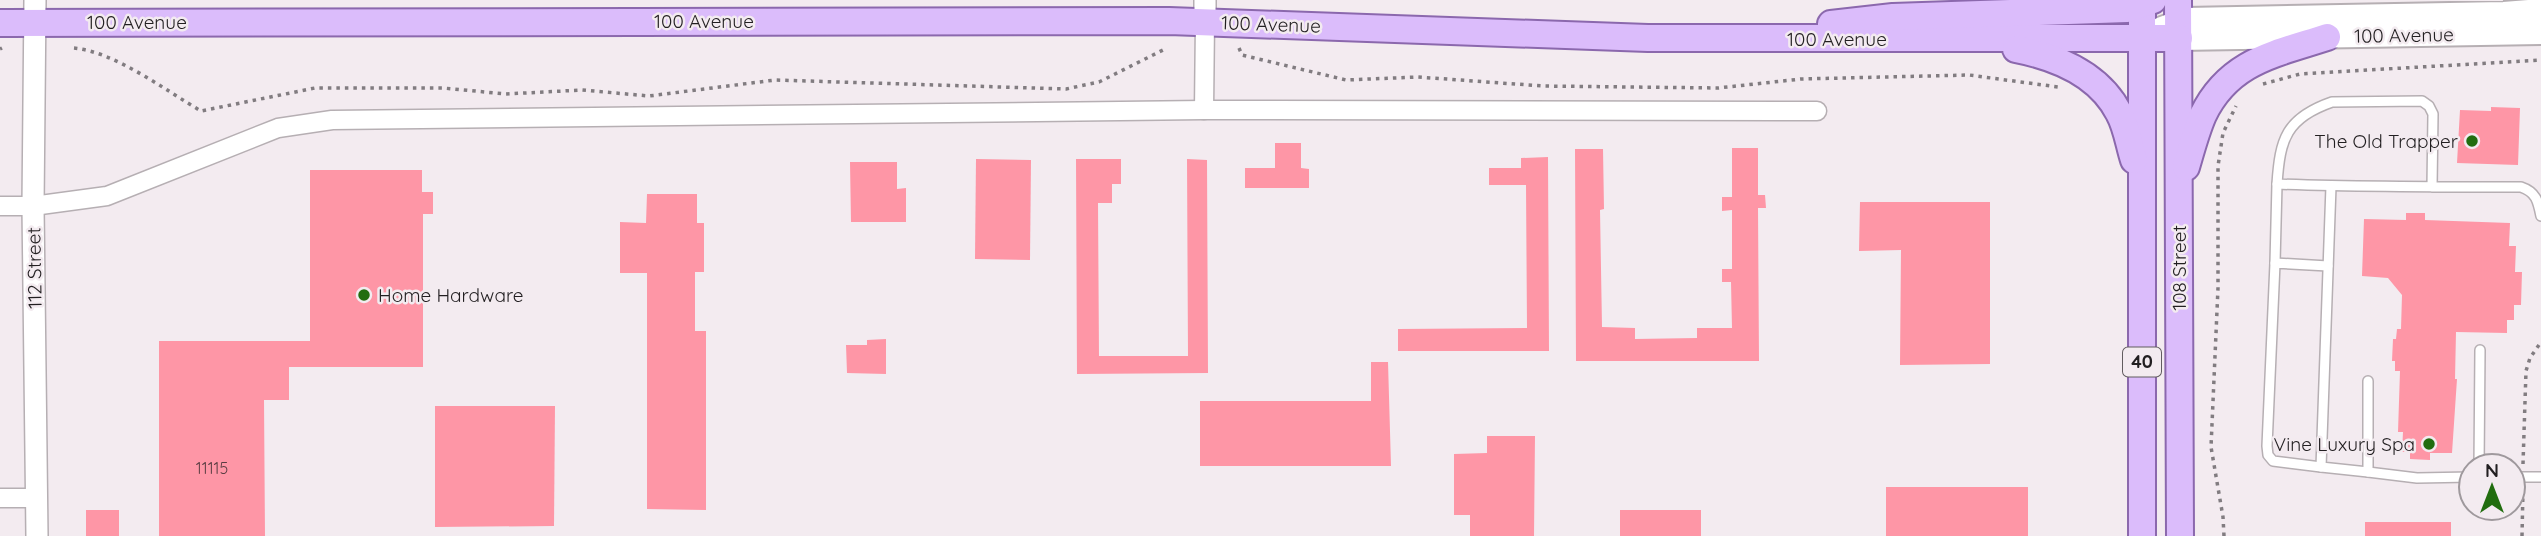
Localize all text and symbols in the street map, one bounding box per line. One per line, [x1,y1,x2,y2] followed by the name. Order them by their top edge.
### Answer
[654,9,754,33] street label: 100 Avenue
[87,10,187,34] street label: 100 Avenue
[1221,10,1321,38] street label: 100 Avenue
[2354,22,2454,48] street label: 100 Avenue
[1787,27,1887,51] street label: 100 Avenue
[2314,129,2459,153] place label: The Old Trapper
[2464,133,2480,149] marker: The Old Trapper
[2167,225,2191,311] street label: 108 Street
[21,227,47,309] street label: 112 Street
[378,283,524,307] place label: Home Hardware
[356,287,372,303] marker: Home Hardware
[2123,348,2161,376] road number: 40
[2274,432,2415,456] place label: Vine Luxury Spa
[2421,436,2437,452] marker: Vine Luxury Spa
[2457,452,2527,522] north arrow
[196,458,228,478] house number: 11115
[2485,458,2499,482] text: N

